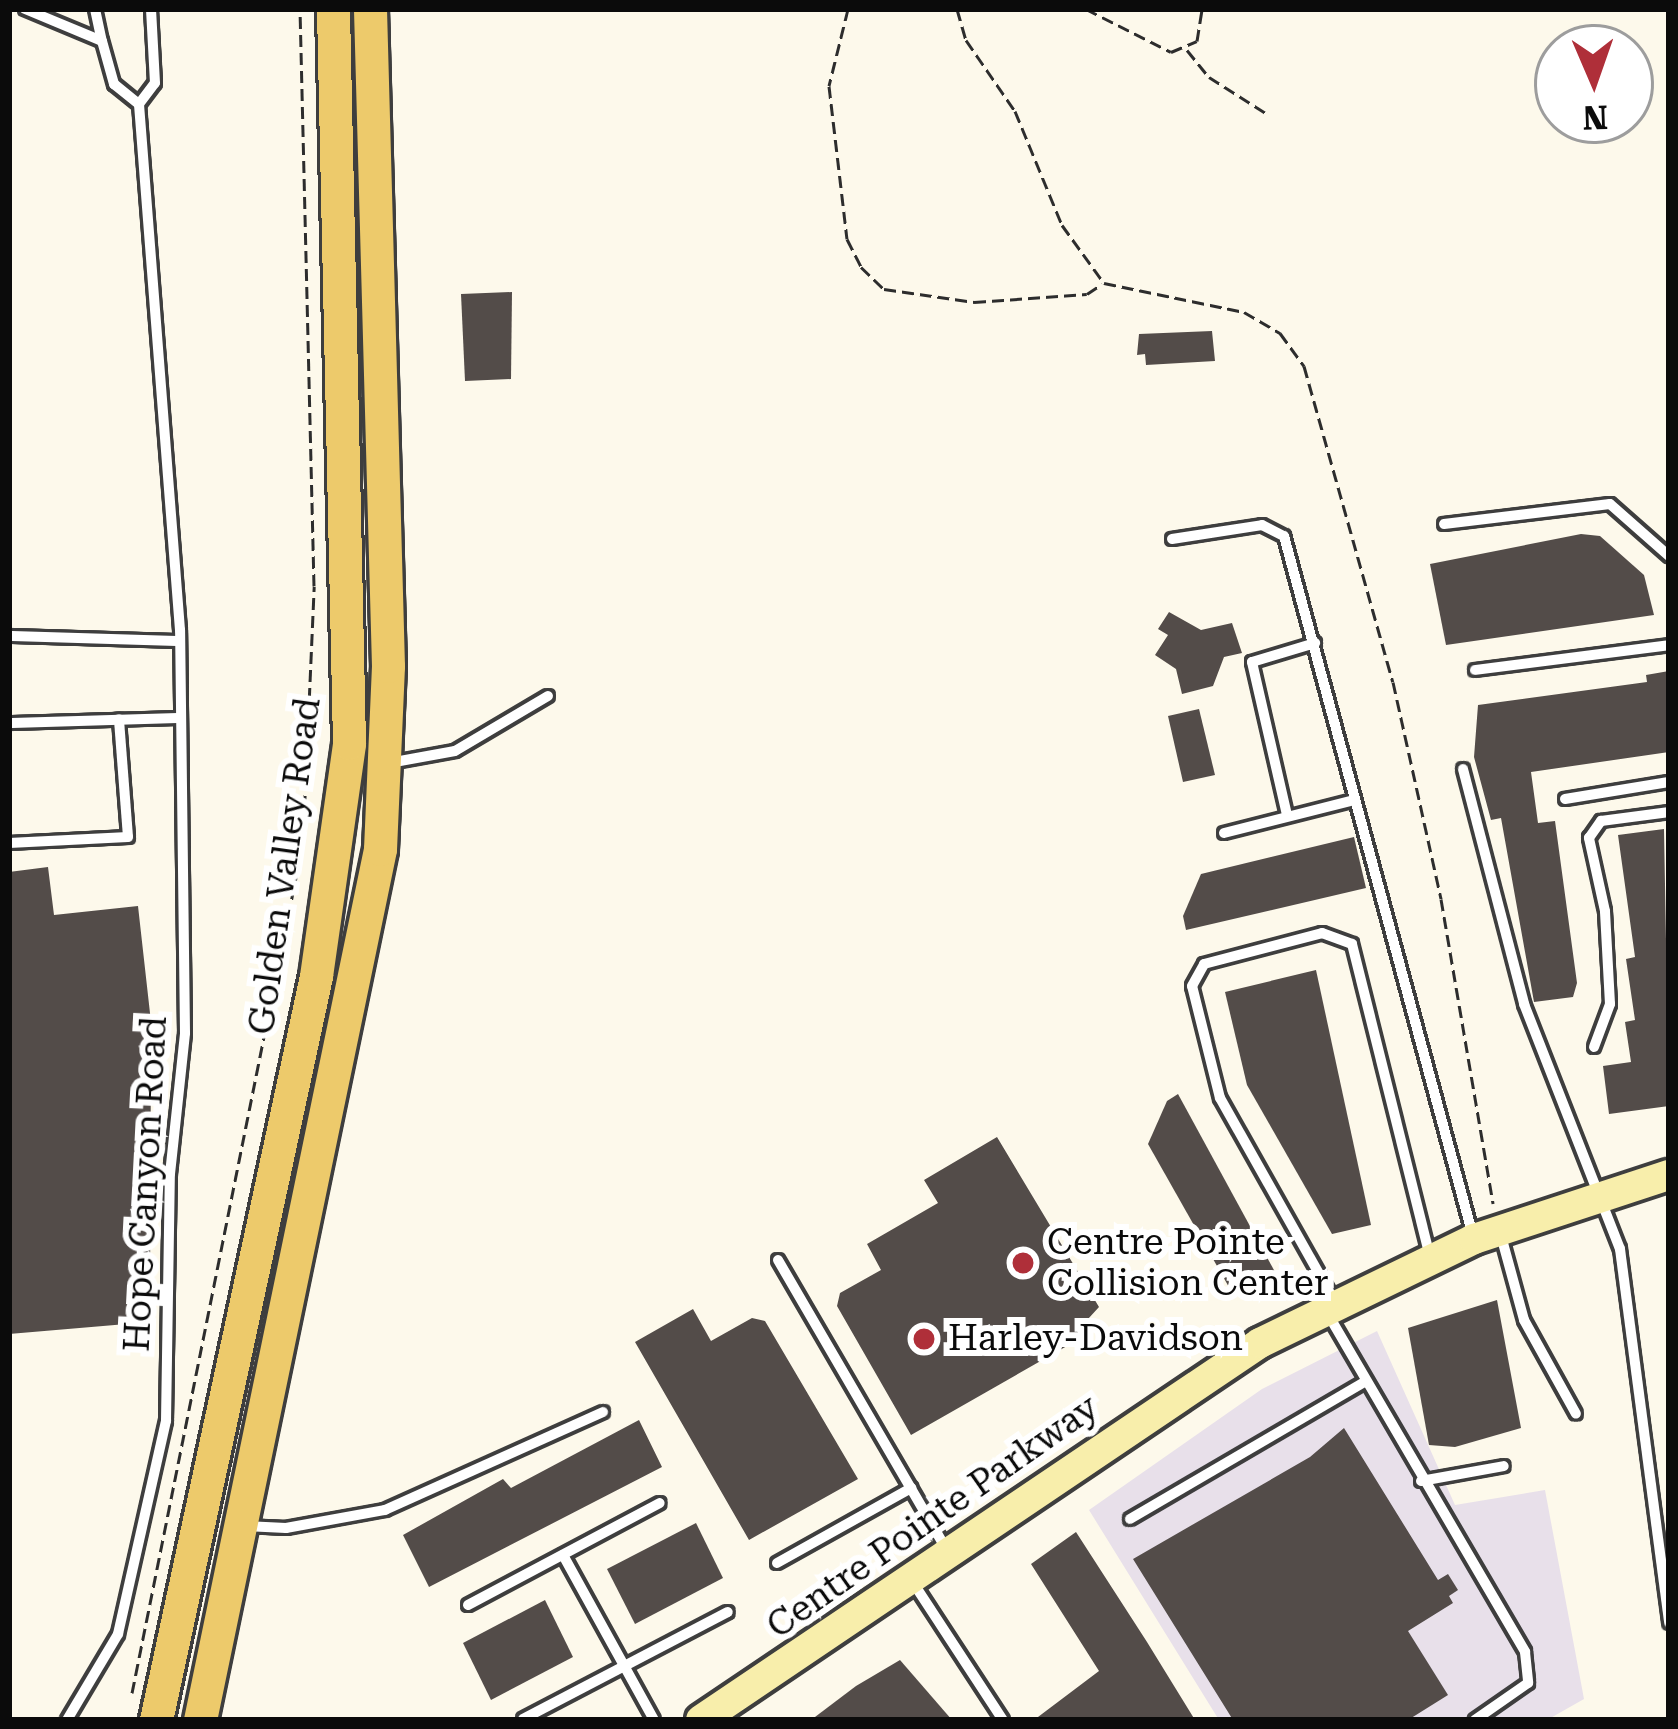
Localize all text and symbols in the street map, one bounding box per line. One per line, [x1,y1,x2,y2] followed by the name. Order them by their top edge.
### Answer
[1534,24,1654,144] north arrow
[1582,98,1609,137] text: N
[240,695,330,1037] street label: Golden Valley Road
[116,1015,176,1353] street label: Hope Canyon Road
[1047,1220,1329,1305] place label: Centre Pointe Collision Center
[1010,1250,1036,1276] marker: Centre Pointe Collision Center
[948,1317,1243,1361] place label: Harley-Davidson
[911,1326,937,1352] marker: Harley-Davidson
[759,1386,1107,1648] street label: Centre Pointe Parkway

